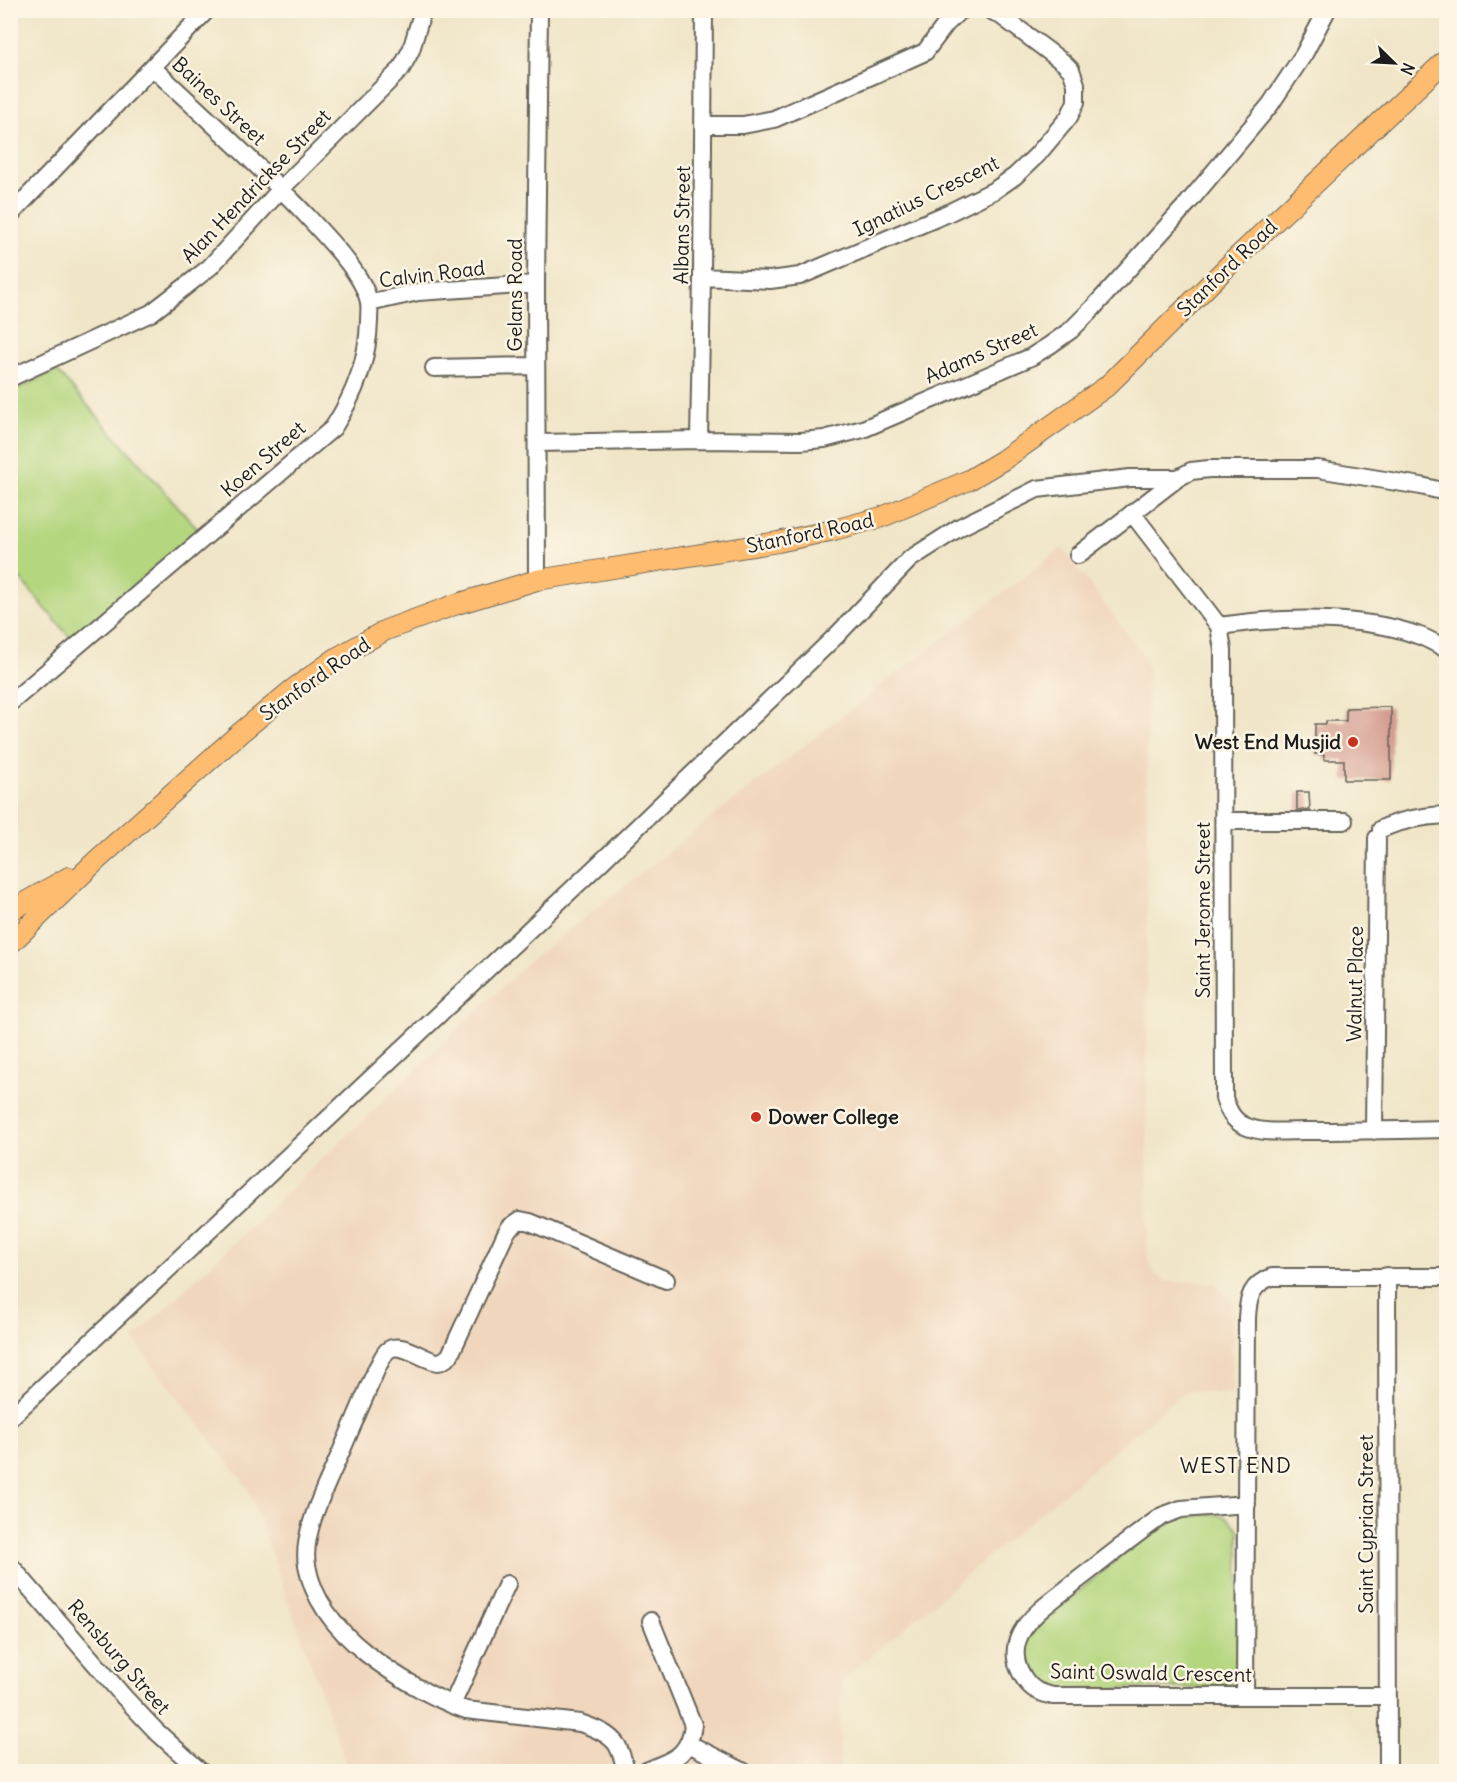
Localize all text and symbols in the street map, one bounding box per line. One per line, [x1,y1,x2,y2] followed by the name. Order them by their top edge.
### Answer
[1364,33,1424,93] north arrow
[167,51,271,150] street label: Baines Street
[1396,60,1419,78] text: N
[176,103,336,268] street label: Alan Hendrickse Street
[849,149,1003,242] street label: Ignatius Crescent
[668,165,695,285] street label: Albans Street
[1171,214,1282,322] street label: Stanford Road
[502,238,527,352] street label: Gelans Road
[378,255,486,292] street label: Calvin Road
[921,316,1041,389] street label: Adams Street
[215,415,310,502] street label: Koen Street
[744,507,876,558] street label: Stanford Road
[255,631,375,726] street label: Stanford Road
[1195,729,1341,754] place label: West End Musjid
[1346,735,1360,749] marker: West End Musjid
[1190,821,1215,998] street label: Saint Jerome Street
[1341,926,1368,1042] street label: Walnut Place
[768,1104,899,1129] place label: Dower College
[749,1110,763,1124] marker: Dower College
[1353,1434,1378,1614] street label: Saint Cyprian Street
[1180,1452,1292,1479] district label: WEST END
[63,1594,176,1719] street label: Rensburg Street
[1050,1658,1252,1687] street label: Saint Oswald Crescent

